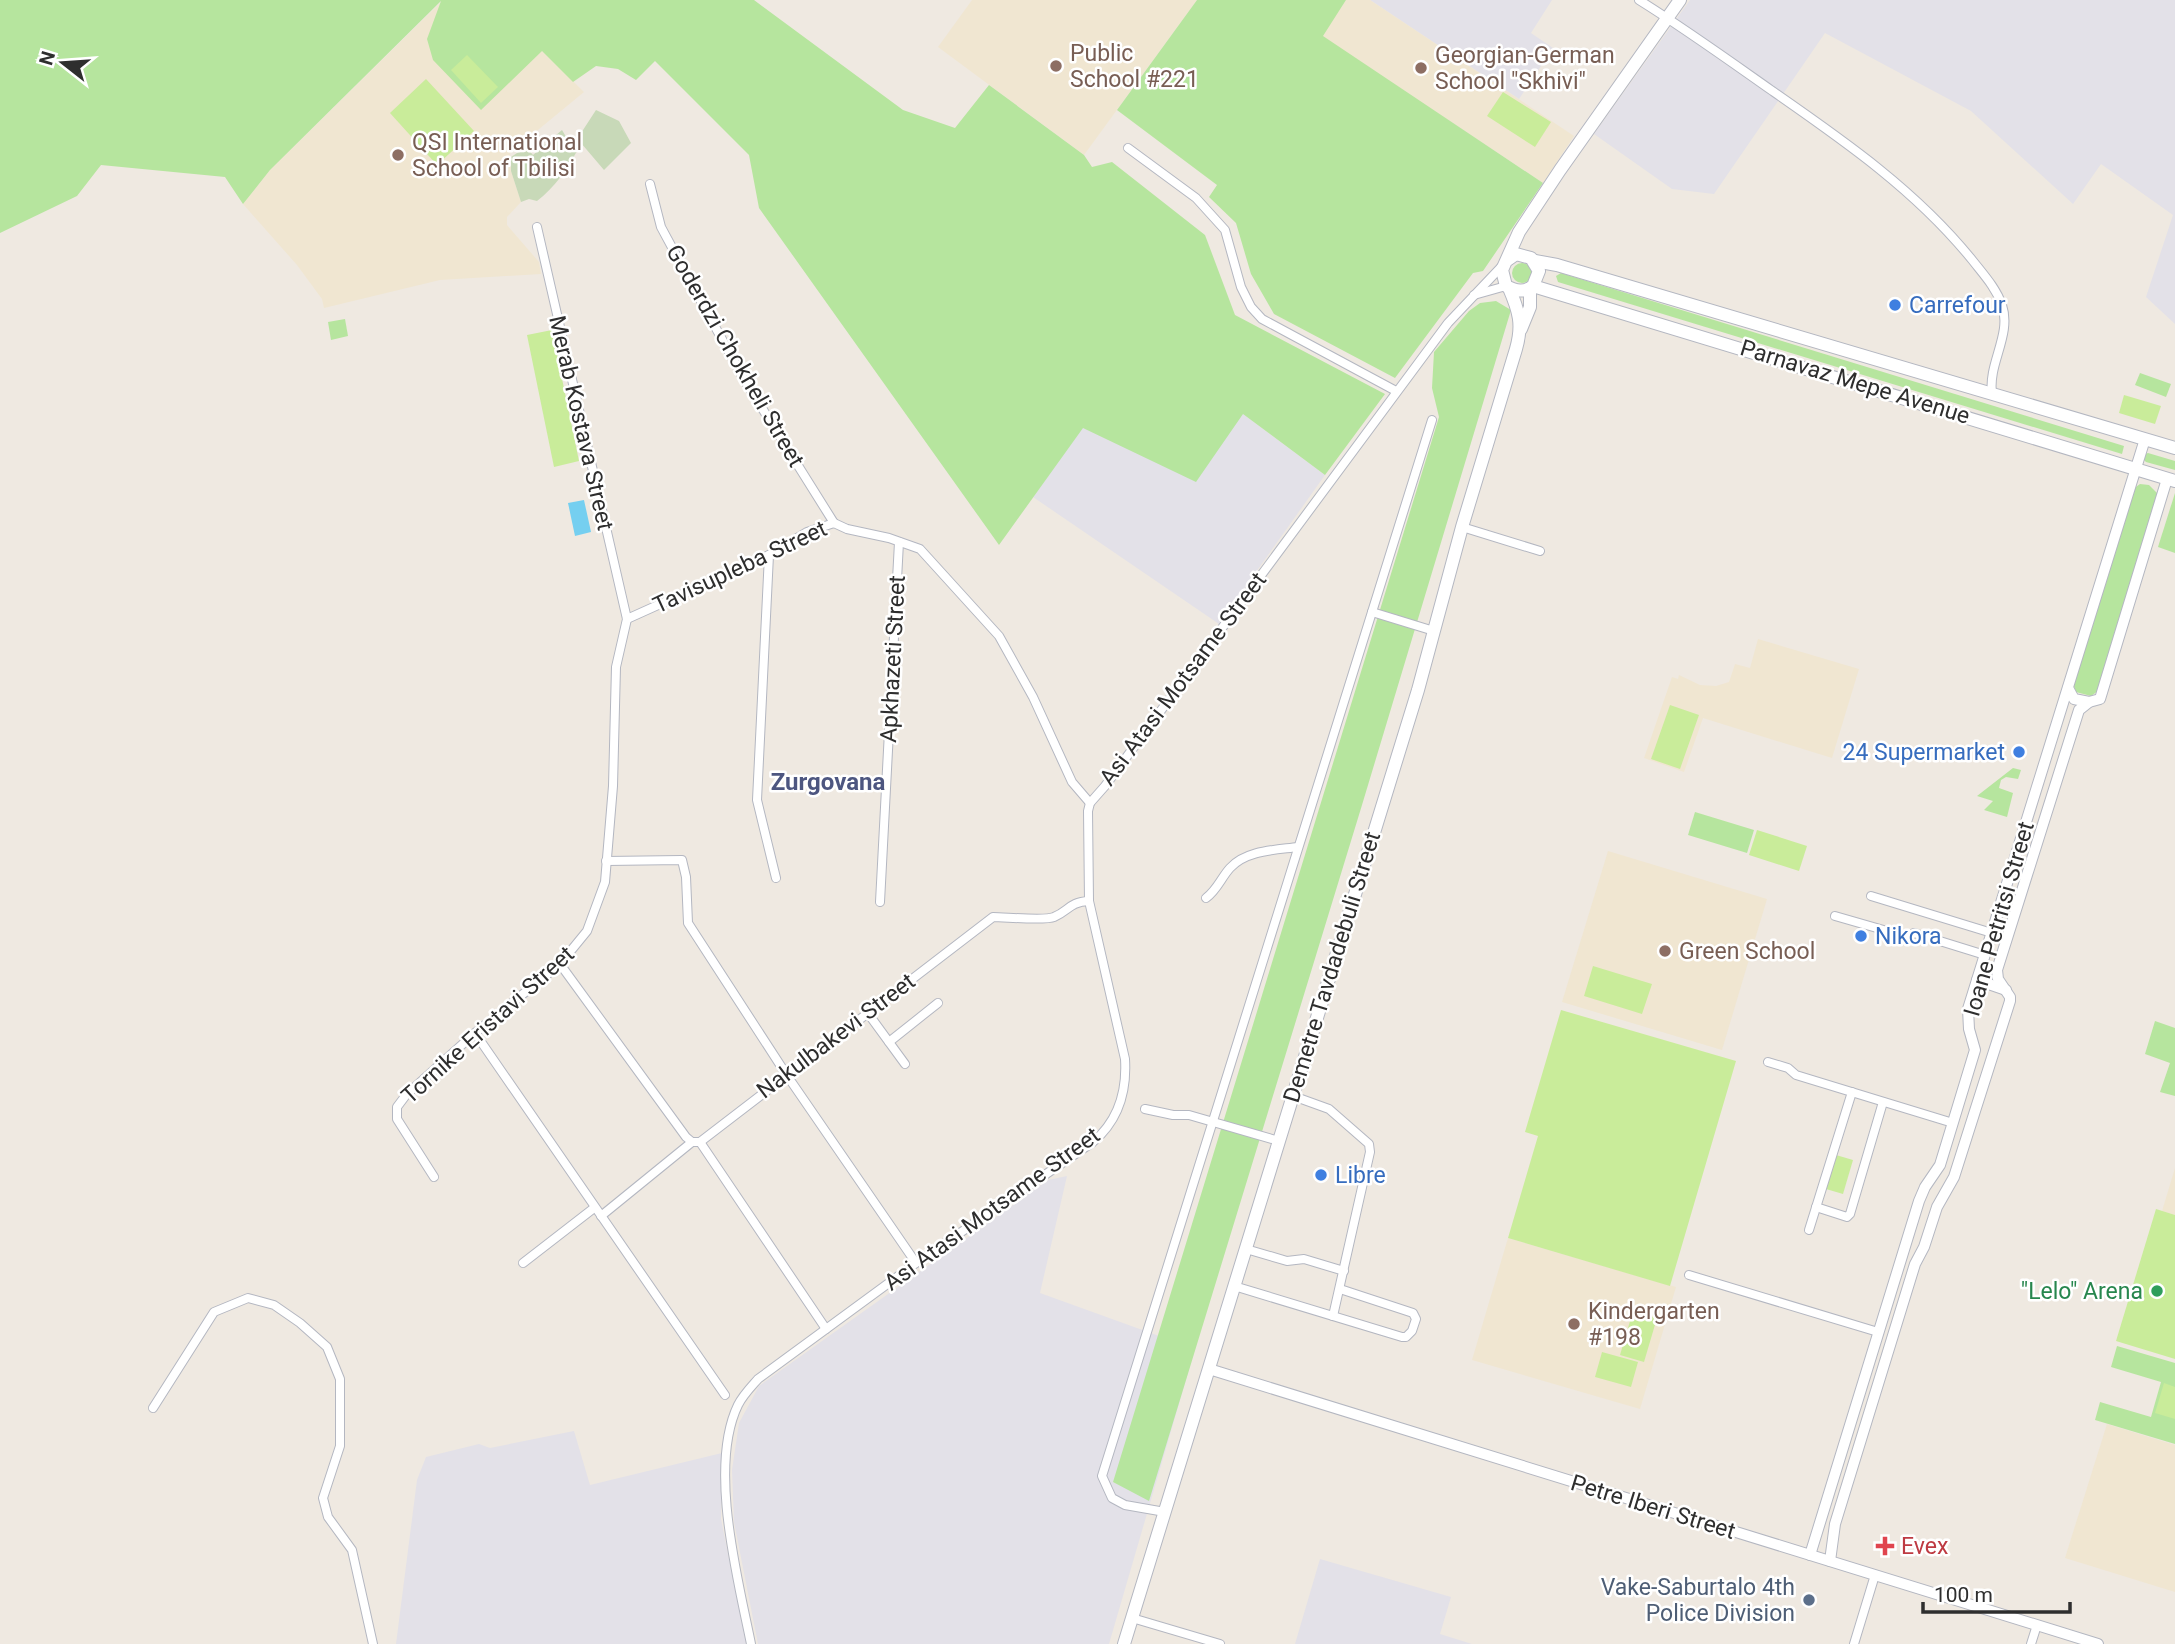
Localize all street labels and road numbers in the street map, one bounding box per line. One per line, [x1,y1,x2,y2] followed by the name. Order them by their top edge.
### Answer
[660,240,810,472] street label: Goderdzi Chokheli Street
[543,313,619,533] street label: Merab Kostava Street
[1737,334,1973,430] street label: Parnavaz Mepe Avenue
[649,515,831,619] street label: Tavisupleba Street
[1094,567,1272,791] street label: Asi Atasi Motsame Street
[875,575,911,743] street label: Apkhazeti Street
[1958,819,2040,1019] street label: Ioane Petritsi Street
[1278,828,1386,1106] street label: Demetre Tavdadebuli Street
[396,941,580,1109] street label: Tornike Eristavi Street
[752,968,920,1104] street label: Nakulbakevi Street
[879,1122,1105,1296] street label: Asi Atasi Motsame Street
[1567,1469,1739,1545] street label: Petre Iberi Street

